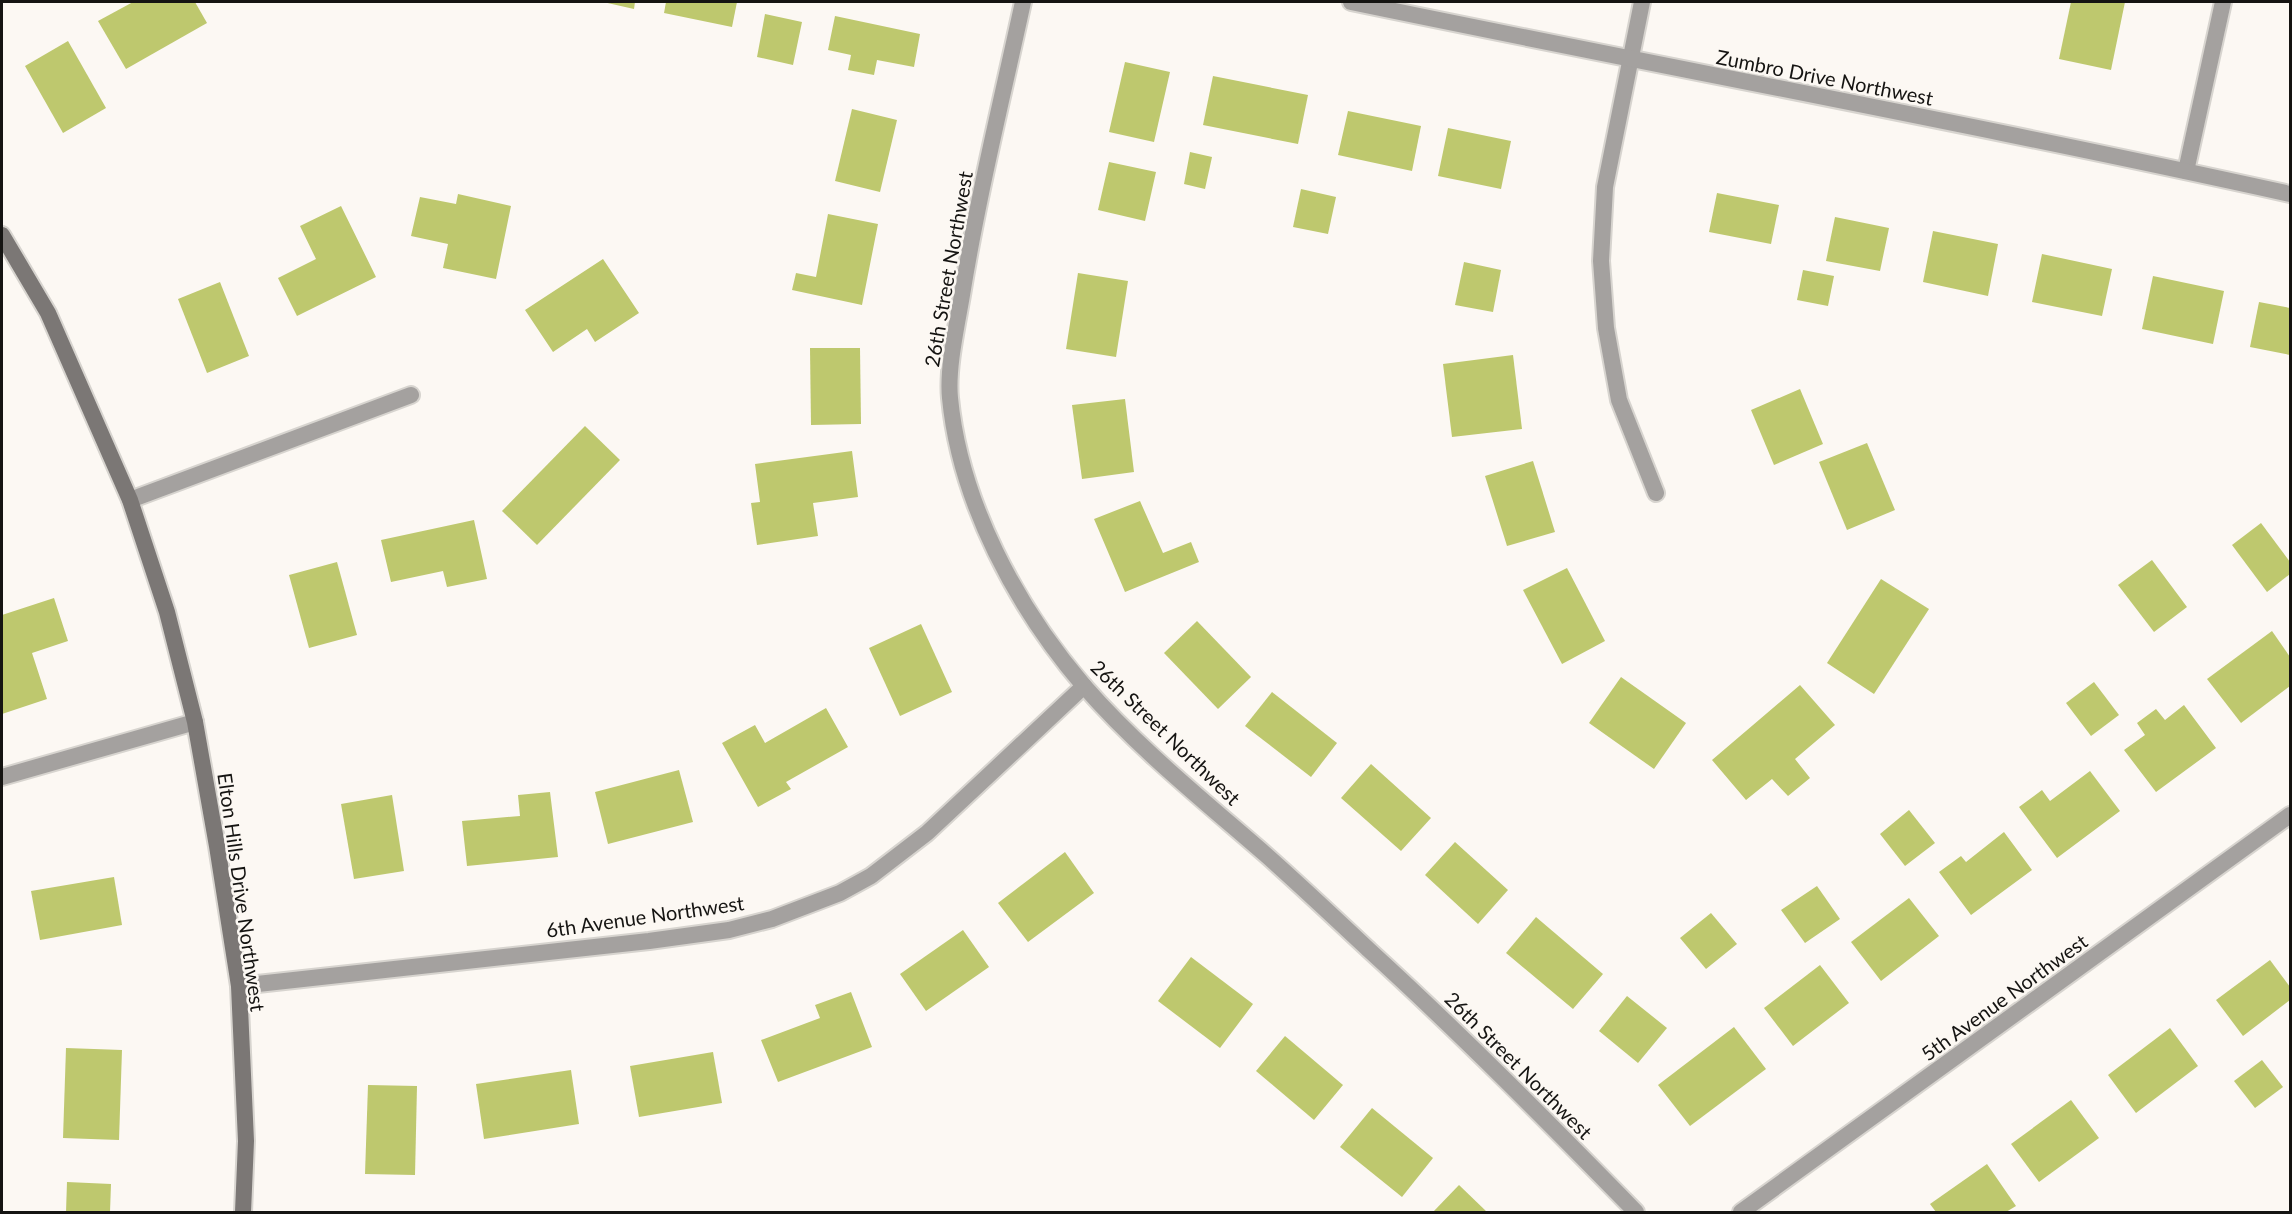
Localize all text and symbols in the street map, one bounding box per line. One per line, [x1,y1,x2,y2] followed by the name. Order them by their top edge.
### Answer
[1715,44,1935,110] street label: Zumbro Drive Northwest
[919,169,977,369] street label: 26th Street Northwest
[1086,655,1246,809] street label: 26th Street Northwest
[213,771,271,1013] street label: Elton Hills Drive Northwest
[545,890,745,942] street label: 6th Avenue Northwest
[1916,929,2092,1065] street label: 5th Avenue Northwest
[1440,986,1598,1144] street label: 26th Street Northwest

